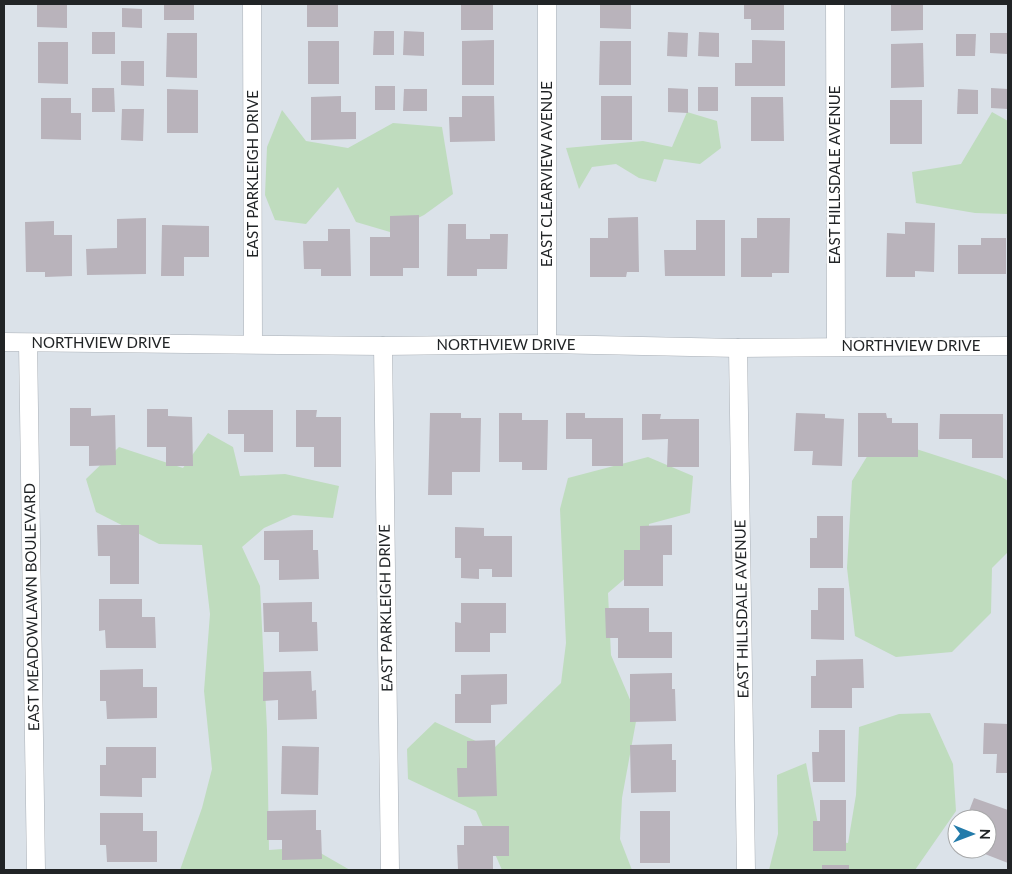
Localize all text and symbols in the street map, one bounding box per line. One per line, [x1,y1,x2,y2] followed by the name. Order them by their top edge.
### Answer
[537,81,555,267] street label: EAST CLEARVIEW AVENUE
[825,86,843,264] street label: EAST HILLSDALE AVENUE
[243,90,261,258] street label: EAST PARKLEIGH DRIVE
[32,333,170,351] street label: NORTHVIEW DRIVE
[437,335,575,353] street label: NORTHVIEW DRIVE
[842,336,980,354] street label: NORTHVIEW DRIVE
[20,483,42,731] street label: EAST MEADOWLAWN BOULEVARD
[730,520,752,699] street label: EAST HILLSDALE AVENUE
[375,524,395,692] street label: EAST PARKLEIGH DRIVE
[947,809,997,859] north arrow
[977,829,994,840] text: N

